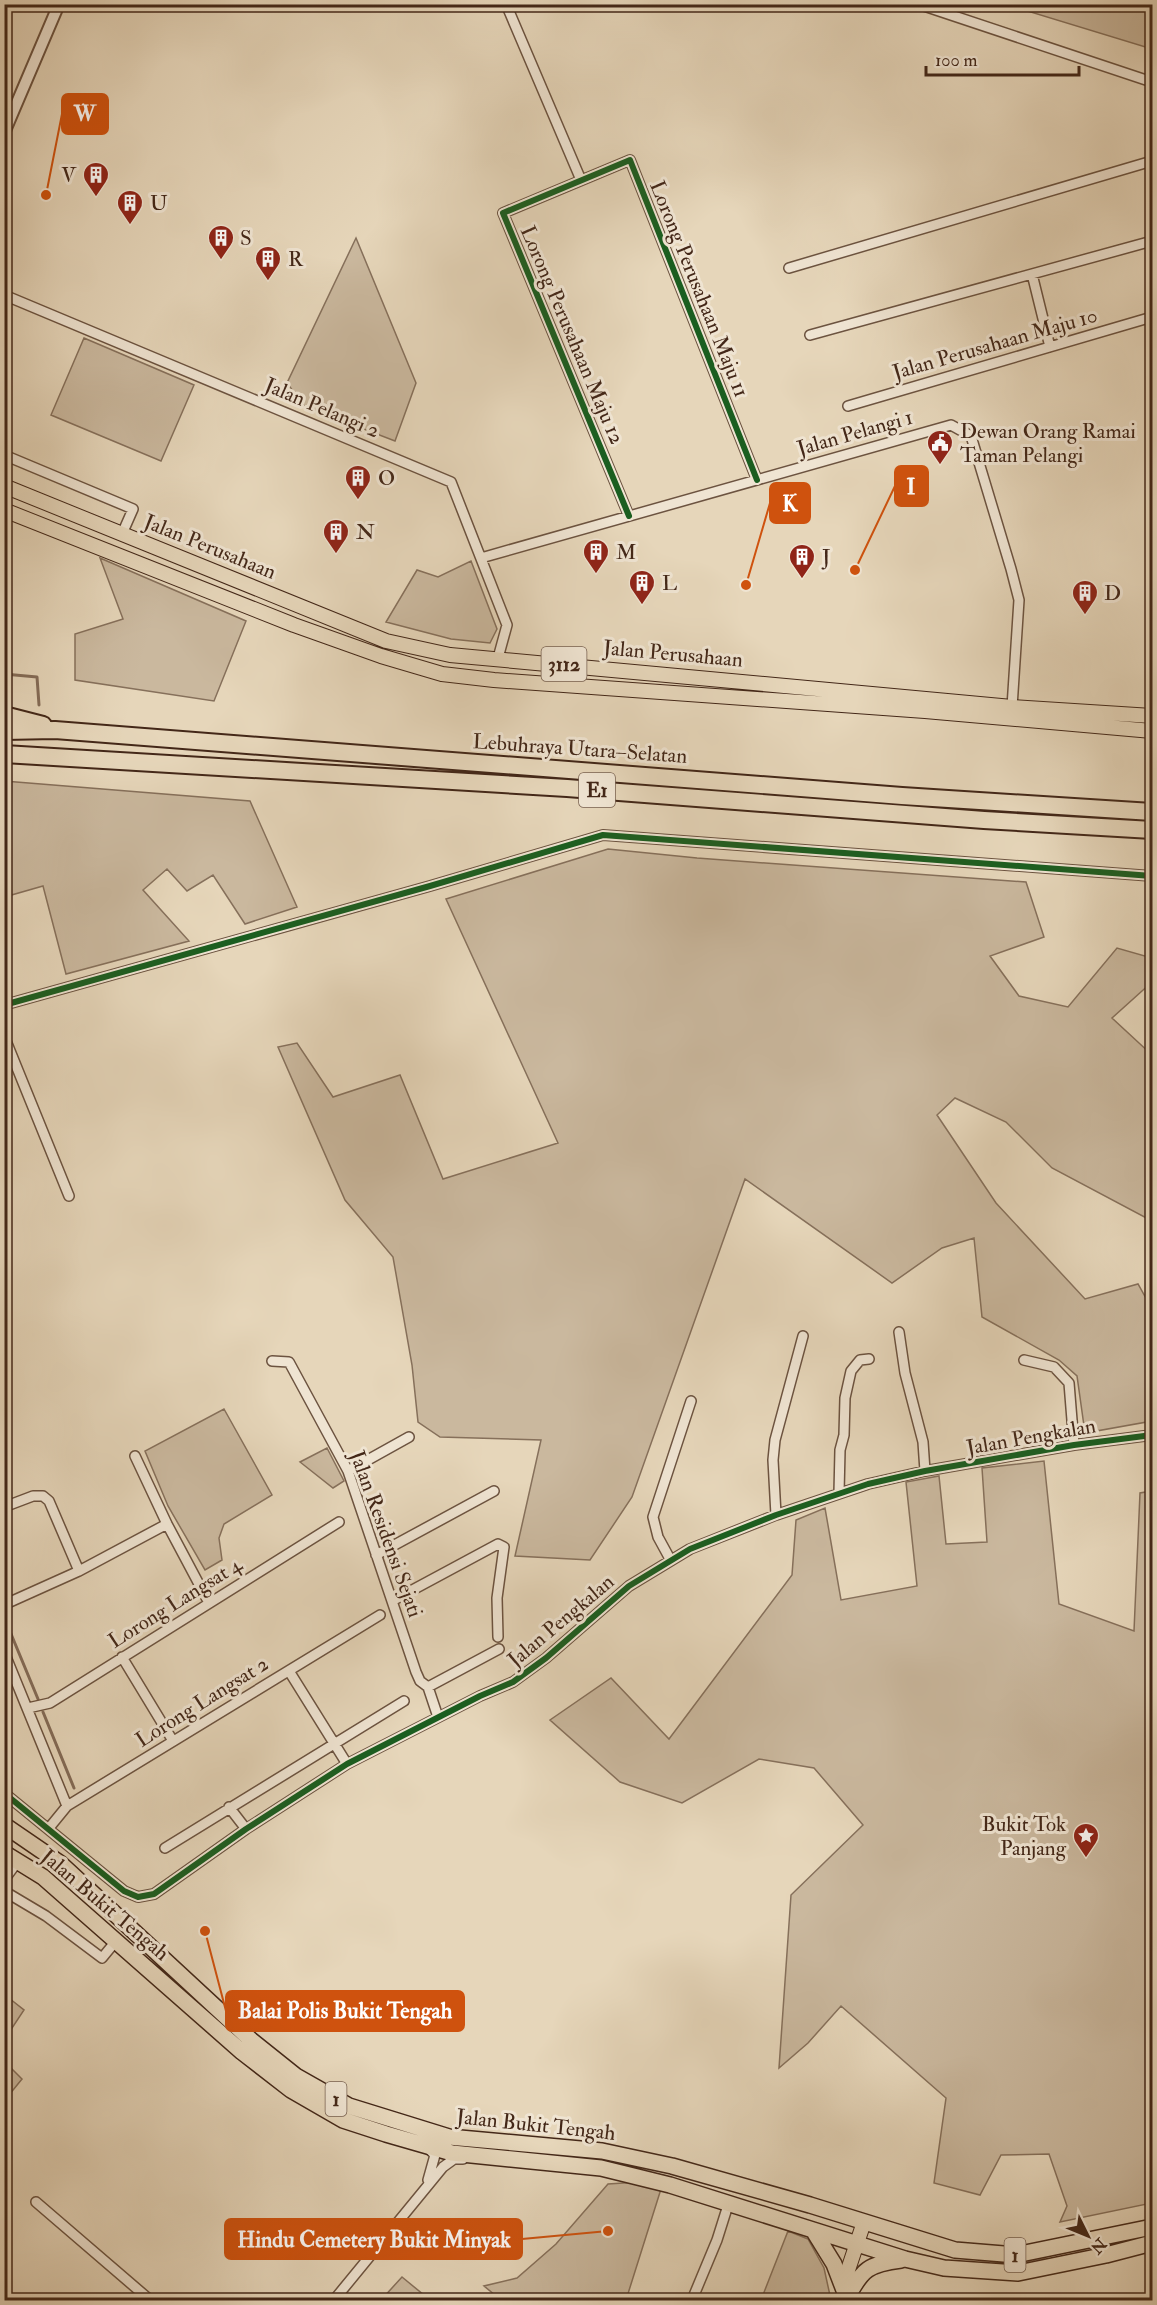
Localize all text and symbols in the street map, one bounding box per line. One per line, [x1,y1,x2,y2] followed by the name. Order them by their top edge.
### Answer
[926,39,1079,77] scale bar
[935,49,978,72] text: 100 m
[62,94,108,134] callout: W
[73,100,98,128] text: W
[81,160,111,198] building icon: V
[61,162,77,189] place label: V
[643,177,755,401] street label: Lorong Perusahaan Maju 11
[115,188,145,226] building icon: U
[150,190,168,217] place label: U
[514,222,630,448] street label: Lorong Perusahaan Maju 12
[206,223,236,261] building icon: S
[240,225,252,252] place label: S
[253,244,283,282] building icon: R
[288,246,304,273] place label: R
[889,302,1100,386] street label: Jalan Perusahaan Maju 10
[260,371,384,444] street label: Jalan Pelangi 2
[793,404,916,463] street label: Jalan Pelangi 1
[960,418,1136,469] place label: Dewan Orang Ramai Taman Pelangi
[925,428,955,466] public building icon: Dewan Orang Ramai Taman Pelangi
[343,463,373,501] building icon: O
[378,465,395,492] place label: O
[895,466,928,506] callout: I
[907,473,916,501] text: I
[770,483,810,523] callout: K
[782,490,798,518] text: K
[139,508,280,586] street label: Jalan Perusahaan
[321,517,351,555] building icon: N
[356,519,375,546] place label: N
[581,537,611,575] building icon: M
[616,539,636,566] place label: M
[787,542,817,580] building icon: J
[821,544,831,571] place label: J
[627,568,657,606] building icon: L
[662,570,677,597] place label: L
[1070,578,1100,616] building icon: D
[1104,580,1121,607] place label: D
[601,634,744,674] street label: Jalan Perusahaan
[542,647,586,681] road number: 3112
[472,728,688,770] street label: Lebuhraya Utara–Selatan
[579,773,615,807] road number: E1
[963,1412,1098,1462] street label: Jalan Pengkalan
[343,1446,429,1622] street label: Jalan Residensi Sejati
[103,1550,248,1655] street label: Lorong Langsat 4
[501,1568,620,1674] street label: Jalan Pengkalan
[131,1650,273,1754] street label: Lorong Langsat 2
[982,1811,1067,1862] place label: Bukit Tok Panjang
[1071,1821,1101,1859] place icon: Bukit Tok Panjang
[34,1843,175,1967] street label: Jalan Bukit Tengah
[226,1991,464,2031] callout: Balai Polis Bukit Tengah
[238,1997,453,2026] text: Balai Polis Bukit Tengah
[326,2082,346,2116] road number: 1
[454,2103,617,2147] street label: Jalan Bukit Tengah
[1058,2206,1118,2266] north arrow
[225,2219,522,2259] callout: Hindu Cemetery Bukit Minyak
[237,2226,511,2255] text: Hindu Cemetery Bukit Minyak
[1086,2233,1111,2258] text: N
[1004,2238,1026,2272] road number: 1

